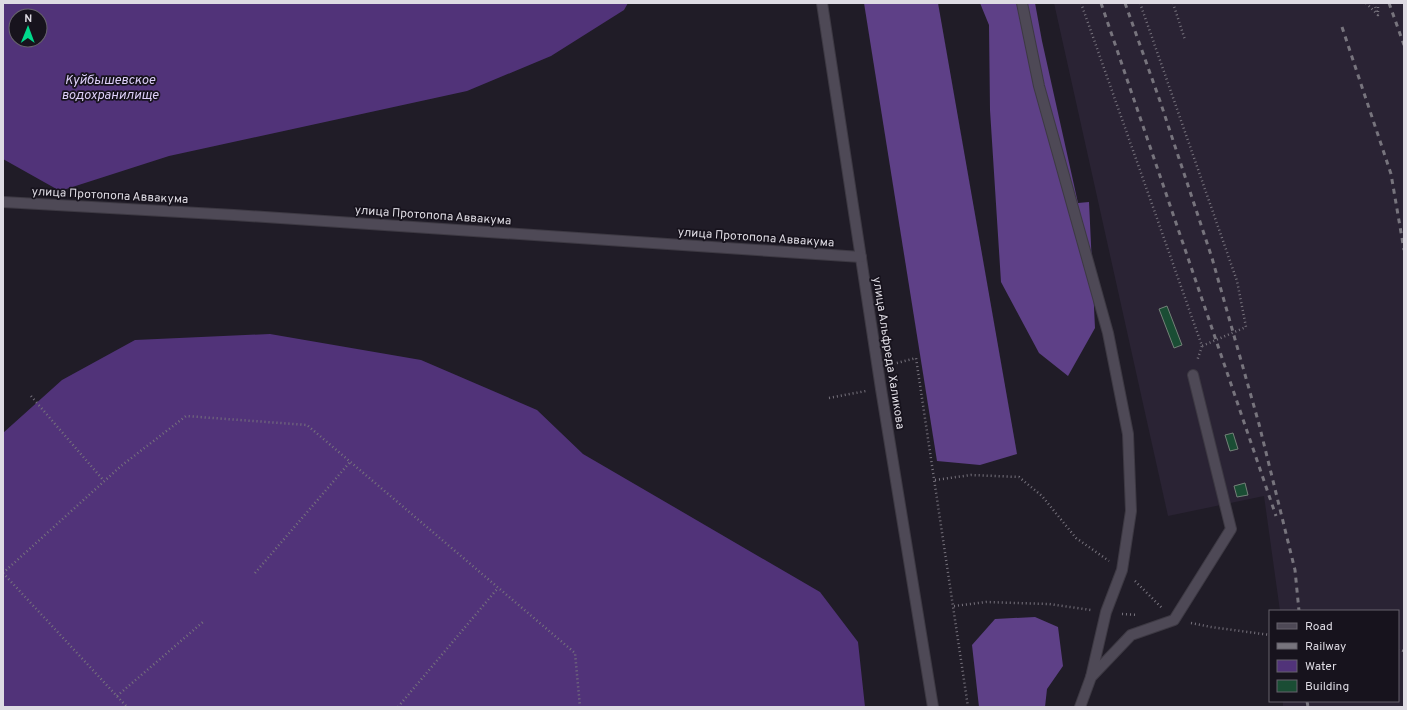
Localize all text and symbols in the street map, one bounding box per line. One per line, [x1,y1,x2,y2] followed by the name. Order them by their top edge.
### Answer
[8,8,48,48] north arrow
[24,12,32,26] text: N
[61,73,159,104] water label: Куйбышевское водохранилище
[31,184,189,208] street label: улица Протопопа Аввакума
[354,203,512,229] street label: улица Протопопа Аввакума
[677,225,835,251] street label: улица Протопопа Аввакума
[868,276,908,430] street label: улица Альфреда Халикова
[1269,610,1399,702] legend
[1305,619,1333,635] text: Road
[1305,639,1346,655] text: Railway
[1305,659,1337,675] text: Water
[1305,679,1349,695] text: Building

